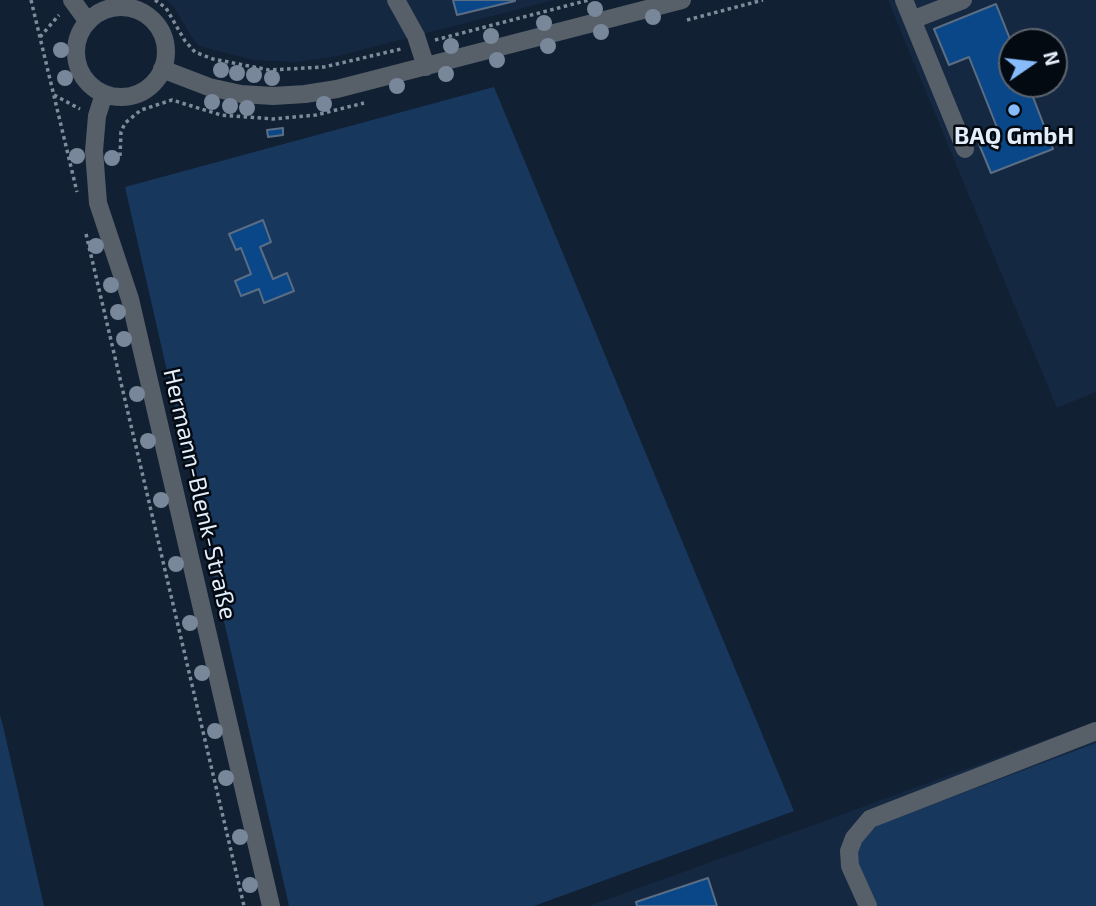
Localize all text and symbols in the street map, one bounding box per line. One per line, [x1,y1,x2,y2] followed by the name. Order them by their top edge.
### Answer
[998,28,1068,98] north arrow
[1039,49,1065,68] text: N
[1006,102,1022,118] marker: BAQ GmbH
[954,122,1074,150] place label: BAQ GmbH
[157,366,243,622] street label: Hermann-Blenk-Straße

